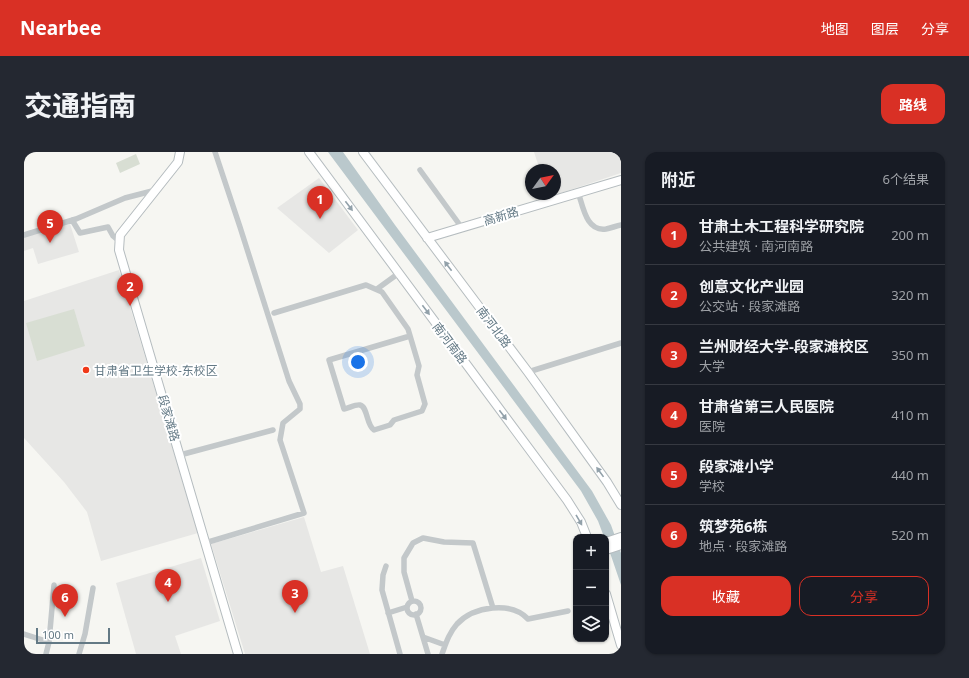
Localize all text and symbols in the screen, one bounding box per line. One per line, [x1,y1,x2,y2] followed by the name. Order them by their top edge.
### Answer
[20,15,101,41] text: Nearbee
[821,19,849,38] text: 地图
[871,19,899,38] text: 图层
[921,19,949,38] text: 分享
[881,84,945,124] button: 路线
[24,86,136,124] text: 交通指南
[525,164,561,200] north arrow
[661,168,695,191] text: 附近
[883,170,929,188] text: 6个结果
[307,186,333,219] pin: 1
[344,200,353,211] one-way arrow
[481,203,521,229] street label: 高新路
[37,210,63,243] pin: 5
[699,216,864,236] text: 甘肃土木工程科学研究院
[670,226,678,244] text: 1
[891,226,929,244] text: 200 m
[699,237,813,255] text: 公共建筑 · 南河南路
[444,261,452,271] one-way arrow
[117,273,143,306] pin: 2
[699,276,804,296] text: 创意文化产业园
[670,286,678,304] text: 2
[891,286,929,304] text: 320 m
[699,297,800,315] text: 公交站 · 段家滩路
[473,303,515,351] street label: 南河北路
[422,305,430,316] one-way arrow
[429,319,471,367] street label: 南河南路
[699,336,869,356] text: 兰州财经大学-段家滩校区
[670,346,678,364] text: 3
[891,346,929,364] text: 350 m
[348,352,368,372] your location
[699,357,725,375] text: 大学
[94,362,218,379] place label: 甘肃省卫生学校-东校区
[81,365,91,375] marker: 甘肃省卫生学校-东校区
[154,393,184,443] street label: 段家滩路
[699,396,834,416] text: 甘肃省第三人民医院
[670,406,678,424] text: 4
[891,406,929,424] text: 410 m
[499,409,508,420] one-way arrow
[699,417,725,435] text: 医院
[699,456,774,476] text: 段家滩小学
[596,466,604,477] one-way arrow
[670,466,678,484] text: 5
[891,466,929,484] text: 440 m
[699,477,725,495] text: 学校
[576,514,583,526] one-way arrow
[699,516,768,536] text: 筑梦苑6栋
[670,526,678,544] text: 6
[891,526,929,544] text: 520 m
[573,534,609,642] map controls
[573,534,609,570] button: +
[699,537,787,555] text: 地点 · 段家滩路
[155,569,181,602] pin: 4
[573,570,609,606] button: −
[661,576,791,616] button: 收藏
[799,576,929,616] button: 分享
[282,580,308,613] pin: 3
[52,584,78,617] pin: 6
[573,606,609,642] button: layers
[36,626,110,645] scale bar
[42,627,74,642] text: 100 m

